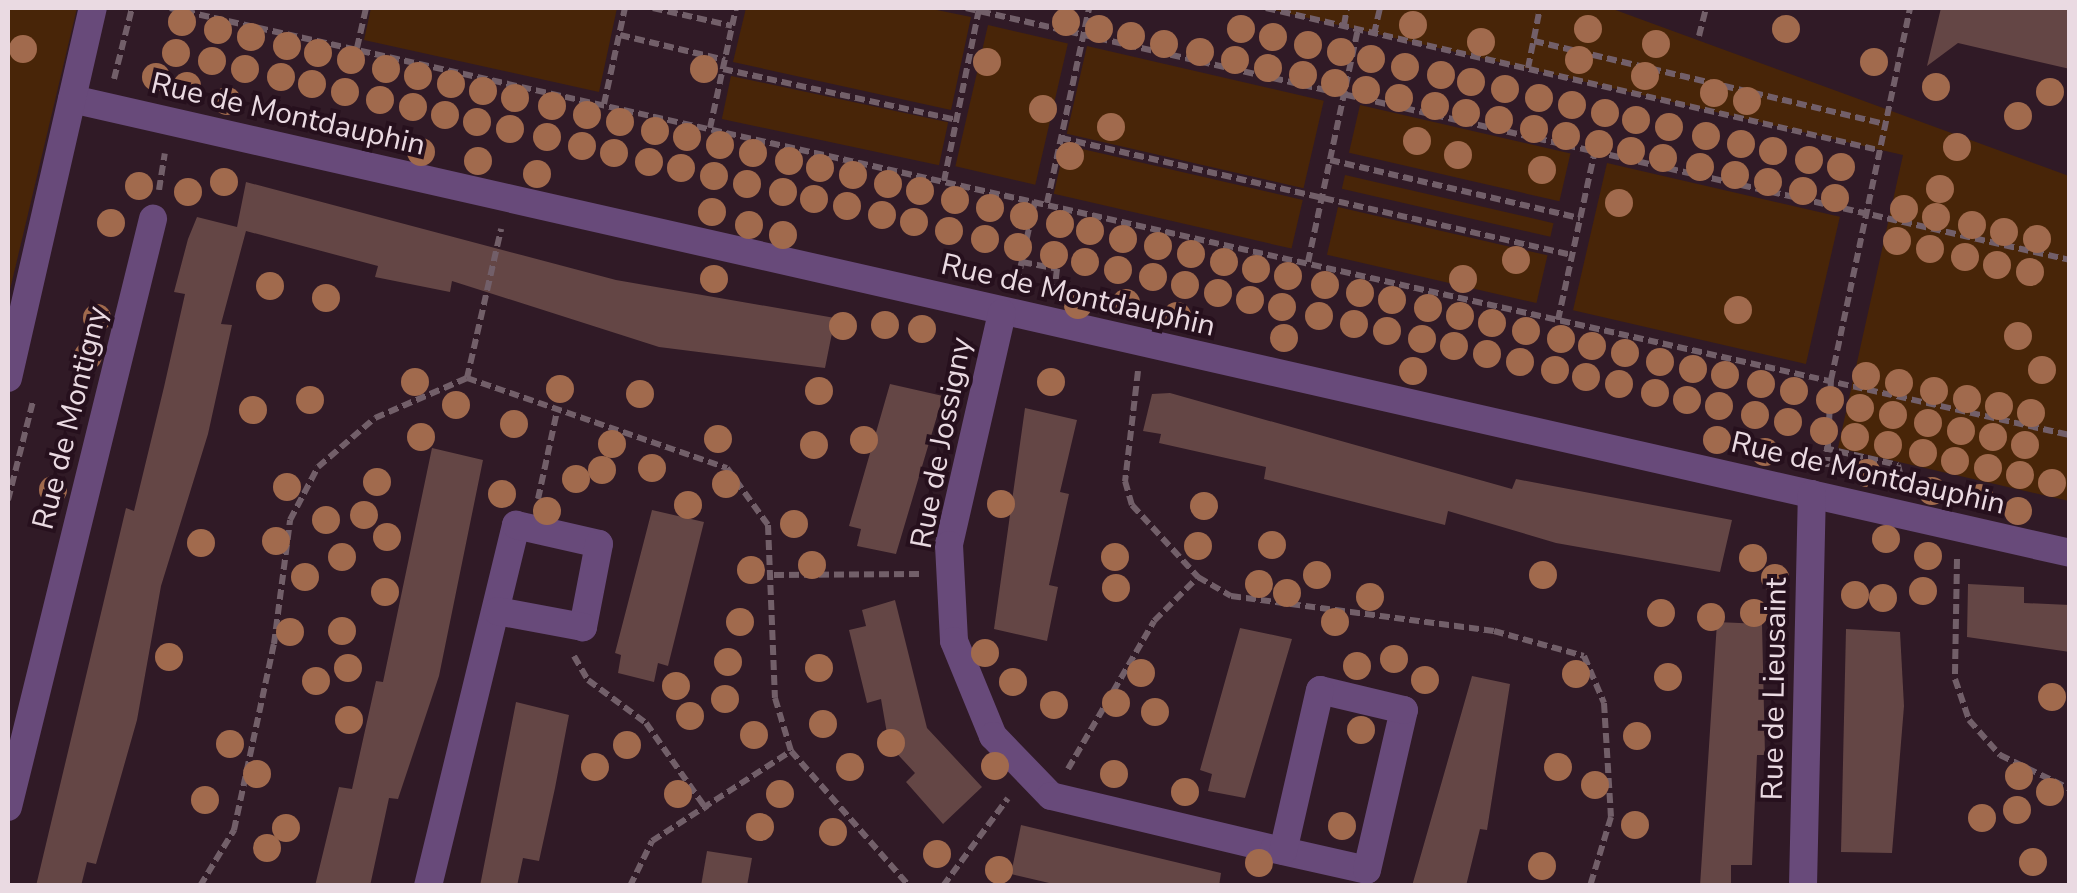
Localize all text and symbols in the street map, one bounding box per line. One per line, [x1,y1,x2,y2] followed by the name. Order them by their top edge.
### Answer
[147,66,429,164] street label: Rue de Montdauphin
[937,247,1219,345] street label: Rue de Montdauphin
[26,303,116,533] street label: Rue de Montigny
[904,335,980,551] street label: Rue de Jossigny
[1727,425,2009,523] street label: Rue de Montdauphin
[1755,577,1795,801] street label: Rue de Lieusaint

